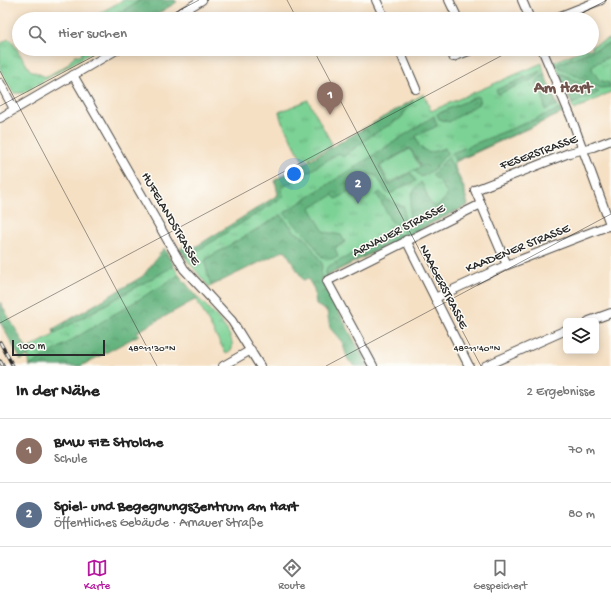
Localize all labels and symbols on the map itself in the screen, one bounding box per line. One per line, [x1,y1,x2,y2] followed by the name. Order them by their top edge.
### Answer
[533,79,594,99] district label: Am Hart
[317,82,343,115] pin: 1
[497,132,581,174] street label: FESERSTRASSE
[284,164,304,184] your location
[137,170,203,269] street label: HUFELANDSTRASSE
[345,171,371,204] pin: 2
[350,201,449,261] street label: ARNAUER STRASSE
[464,221,573,277] street label: KAADENER STRASSE
[415,242,471,332] street label: NAAGERSTRASSE
[12,338,105,357] scale bar
[129,343,176,355] text: 48°11'30"N
[454,343,501,355] text: 48°11'40"N

